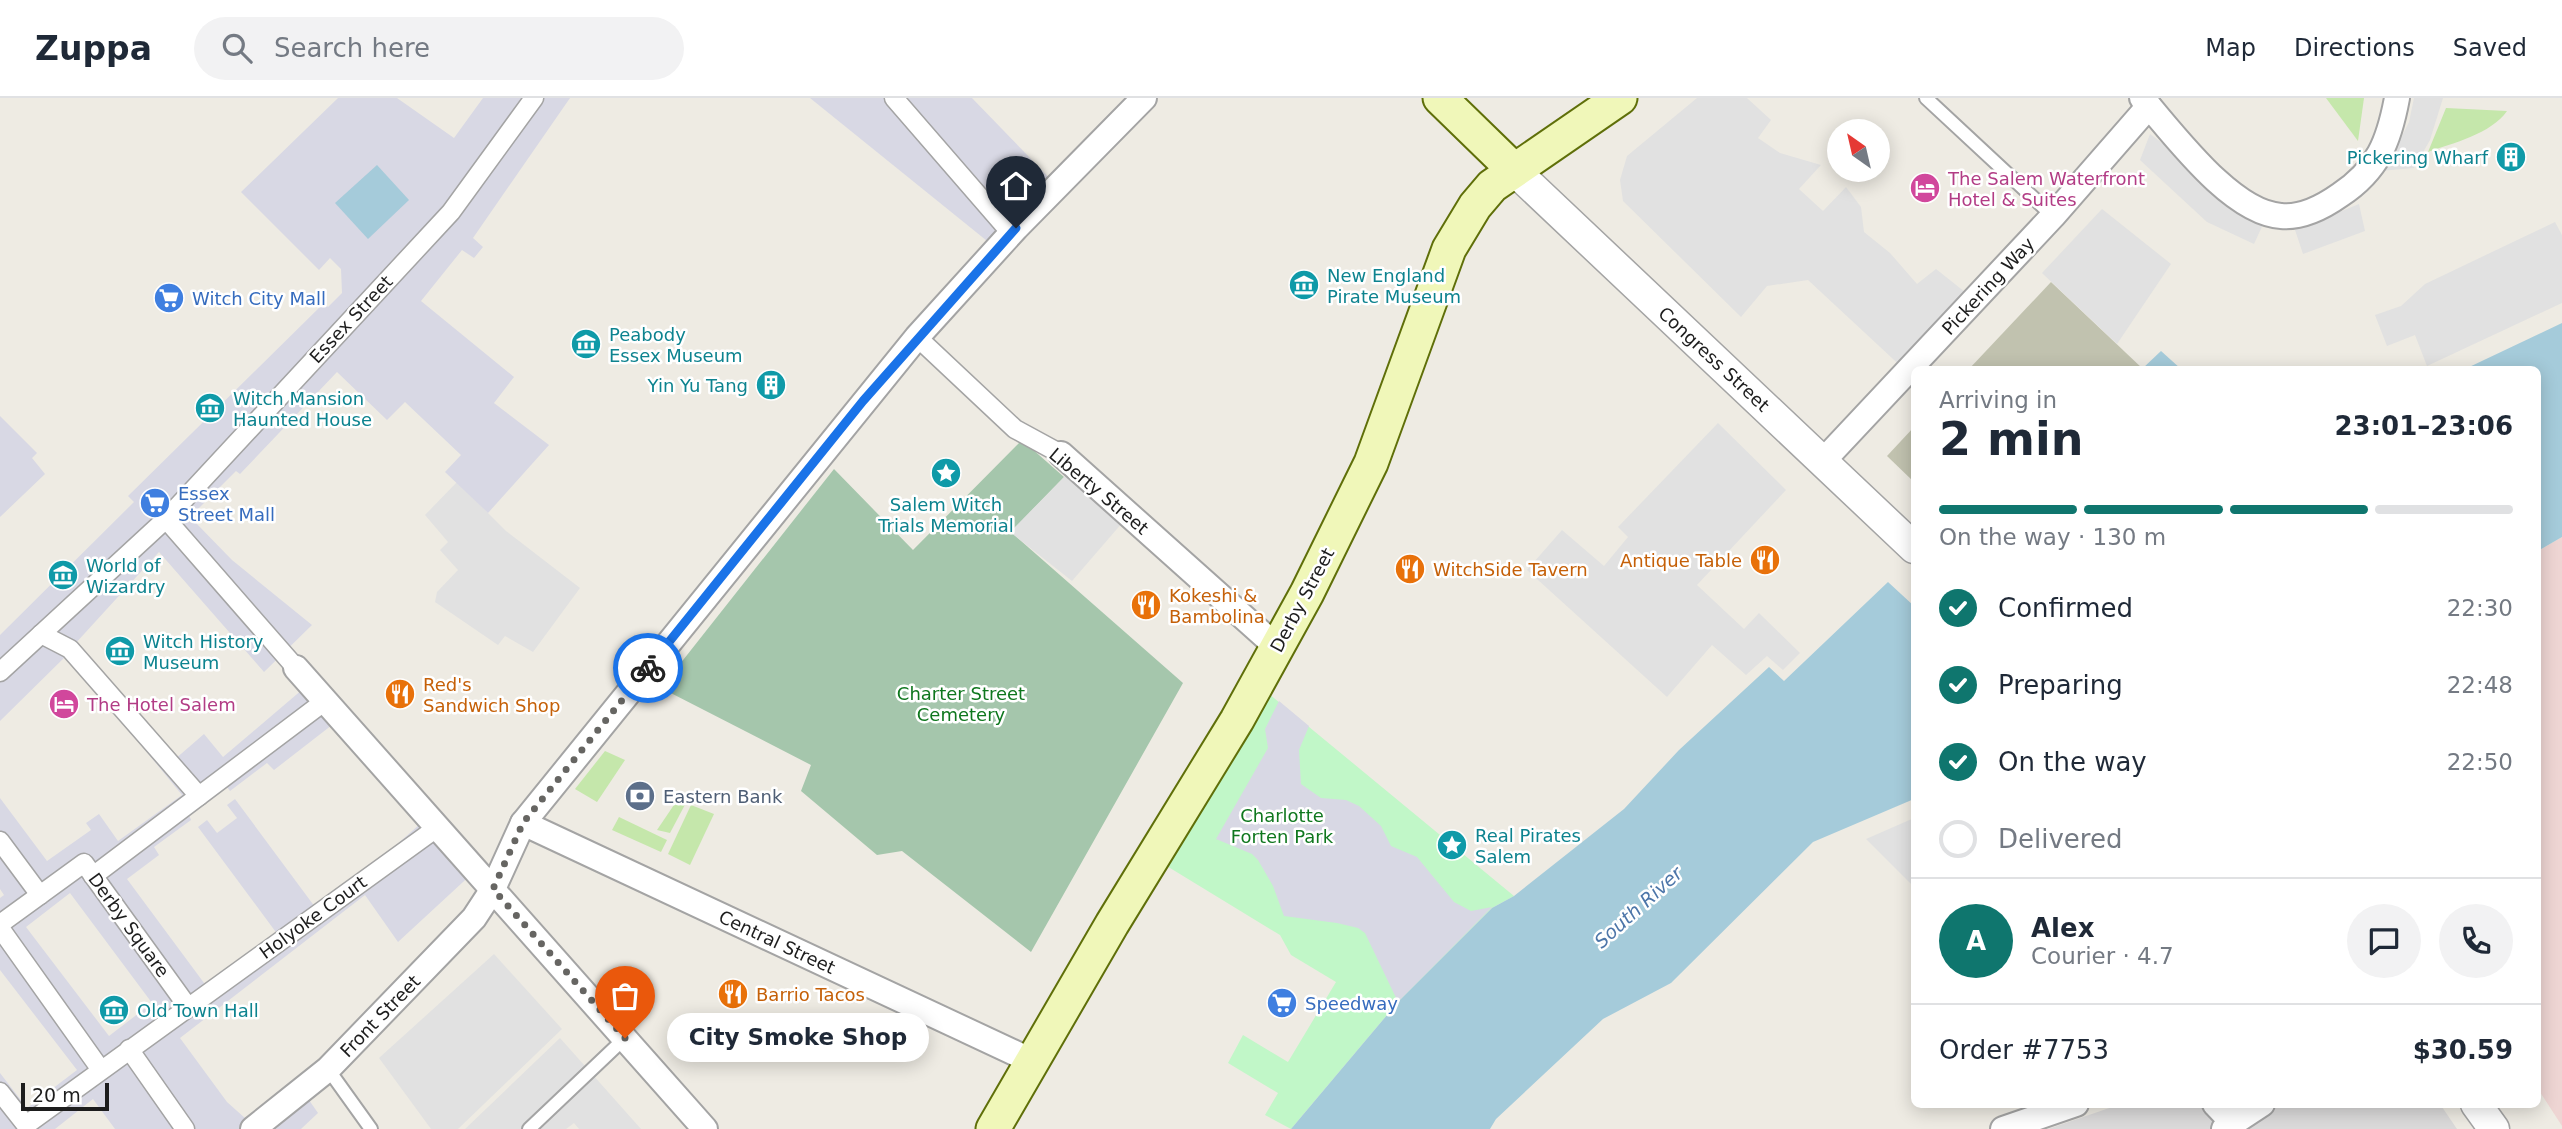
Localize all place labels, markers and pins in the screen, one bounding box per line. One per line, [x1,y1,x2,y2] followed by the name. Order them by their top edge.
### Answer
[2494,140,2528,174] building icon: Pickering Wharf
[2347,147,2489,168] place label: Pickering Wharf
[986,156,1046,228] pin
[1947,168,2145,210] place label: The Salem Waterfront Hotel & Suites
[1908,171,1942,205] hotel icon: The Salem Waterfront Hotel & Suites
[1327,265,1461,307] place label: New England Pirate Museum
[1287,268,1321,302] museum icon: New England Pirate Museum
[152,281,186,315] supermarket icon: Witch City Mall
[192,288,326,309] place label: Witch City Mall
[609,324,743,366] place label: Peabody Essex Museum
[569,327,603,361] museum icon: Peabody Essex Museum
[754,368,788,402] building icon: Yin Yu Tang
[647,375,748,396] place label: Yin Yu Tang
[233,388,372,430] place label: Witch Mansion Haunted House
[193,391,227,425] museum icon: Witch Mansion Haunted House
[929,456,963,490] place icon: Salem Witch Trials Memorial
[178,483,275,525] place label: Essex Street Mall
[138,486,172,520] supermarket icon: Essex Street Mall
[877,494,1014,536] place label: Salem Witch Trials Memorial
[1748,543,1782,577] restaurant icon: Antique Table
[1620,550,1742,571] place label: Antique Table
[1393,552,1427,586] restaurant icon: WitchSide Tavern
[86,555,166,597] place label: World of Wizardry
[46,558,80,592] museum icon: World of Wizardry
[1433,559,1588,580] place label: WitchSide Tavern
[1169,585,1265,627] place label: Kokeshi & Bambolina
[1129,588,1163,622] restaurant icon: Kokeshi & Bambolina
[143,631,264,673] place label: Witch History Museum
[103,634,137,668] museum icon: Witch History Museum
[423,674,560,716] place label: Red's Sandwich Shop
[383,677,417,711] restaurant icon: Red's Sandwich Shop
[47,687,81,721] hotel icon: The Hotel Salem
[86,694,236,715] place label: The Hotel Salem
[623,779,657,813] bank icon: Eastern Bank
[663,786,783,807] place label: Eastern Bank
[1475,825,1581,867] place label: Real Pirates Salem
[1435,828,1469,862] place icon: Real Pirates Salem
[595,966,655,1038] pin
[716,977,750,1011] restaurant icon: Barrio Tacos
[756,984,865,1005] place label: Barrio Tacos
[1265,986,1299,1020] supermarket icon: Speedway
[97,993,131,1027] museum icon: Old Town Hall
[1305,993,1398,1014] place label: Speedway
[137,1000,259,1021] place label: Old Town Hall
[667,1014,930,1062] callout: City Smoke Shop

